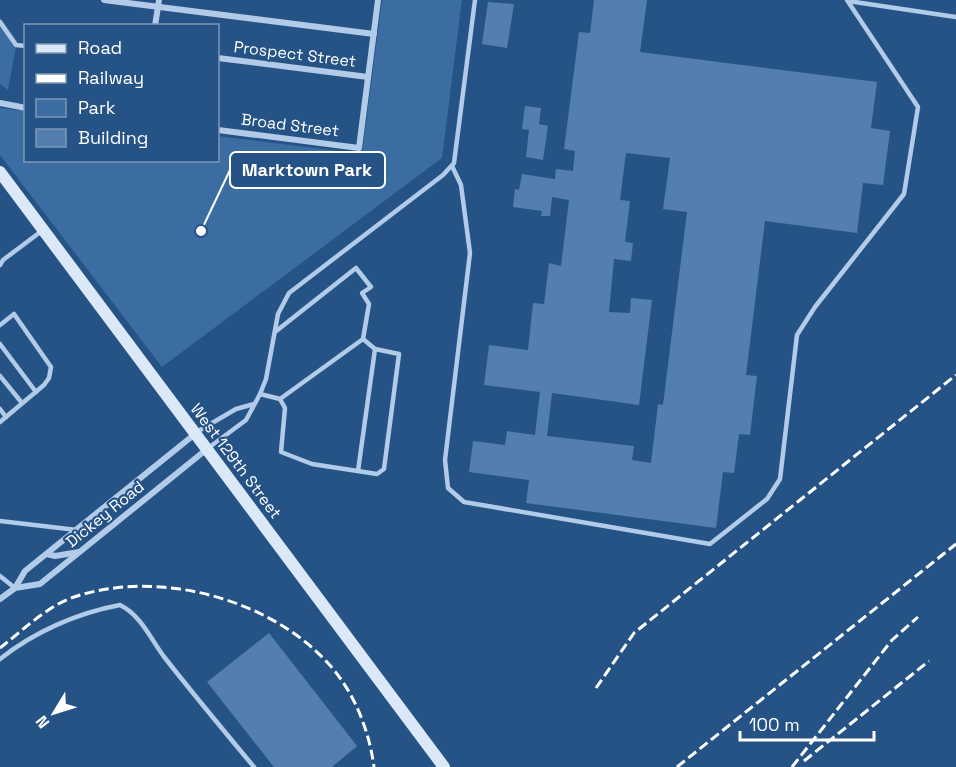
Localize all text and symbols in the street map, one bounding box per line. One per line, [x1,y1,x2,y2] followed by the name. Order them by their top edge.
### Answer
[24,24,219,162] legend
[78,36,122,59] text: Road
[233,36,357,72] street label: Prospect Street
[78,66,144,89] text: Railway
[78,96,116,119] text: Park
[240,109,340,141] street label: Broad Street
[78,126,148,149] text: Building
[230,152,385,188] callout: Marktown Park
[242,158,372,181] text: Marktown Park
[186,399,286,523] street label: West 129th Street
[62,476,148,552] street label: Dickey Road
[24,683,84,743] north arrow
[740,704,874,742] scale bar
[31,711,54,733] text: N
[749,713,800,736] text: 100 m

